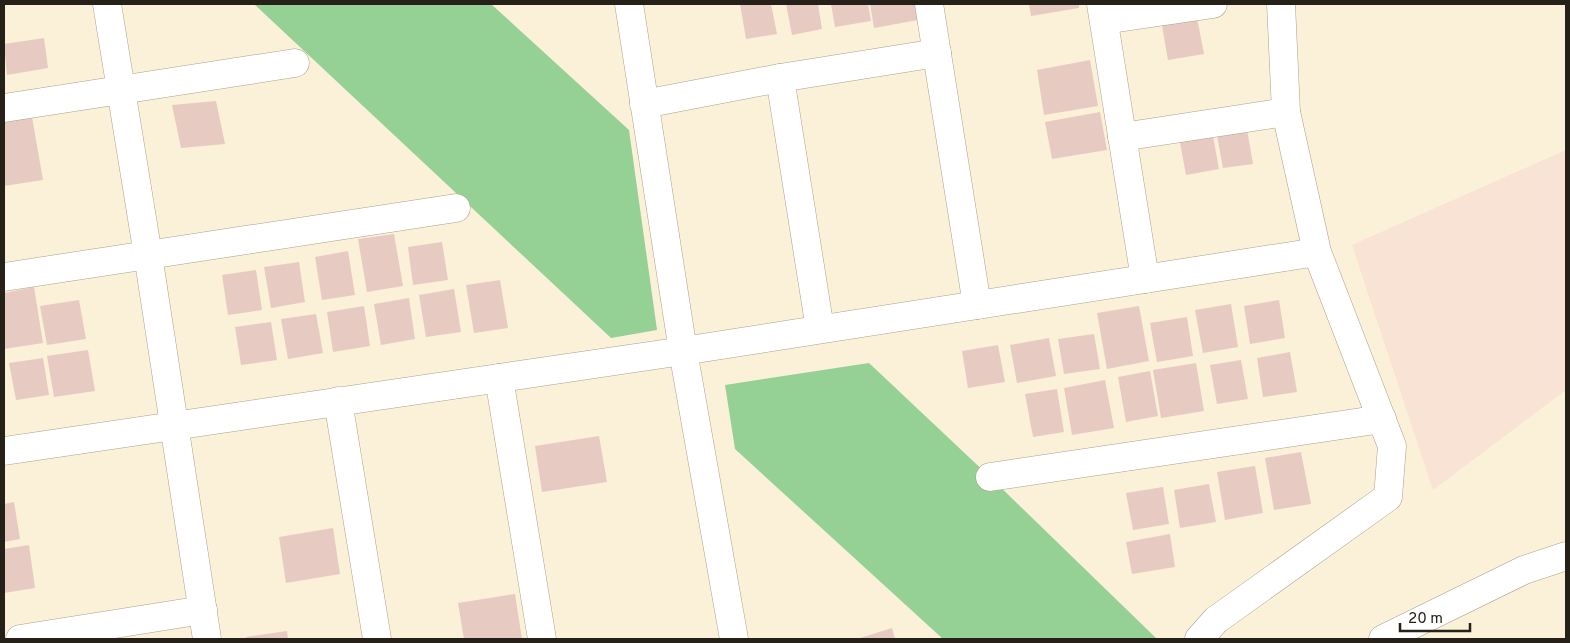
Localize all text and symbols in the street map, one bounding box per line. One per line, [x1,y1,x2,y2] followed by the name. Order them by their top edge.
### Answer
[1400,600,1470,632] scale bar
[1408,610,1443,629] text: 20 m

